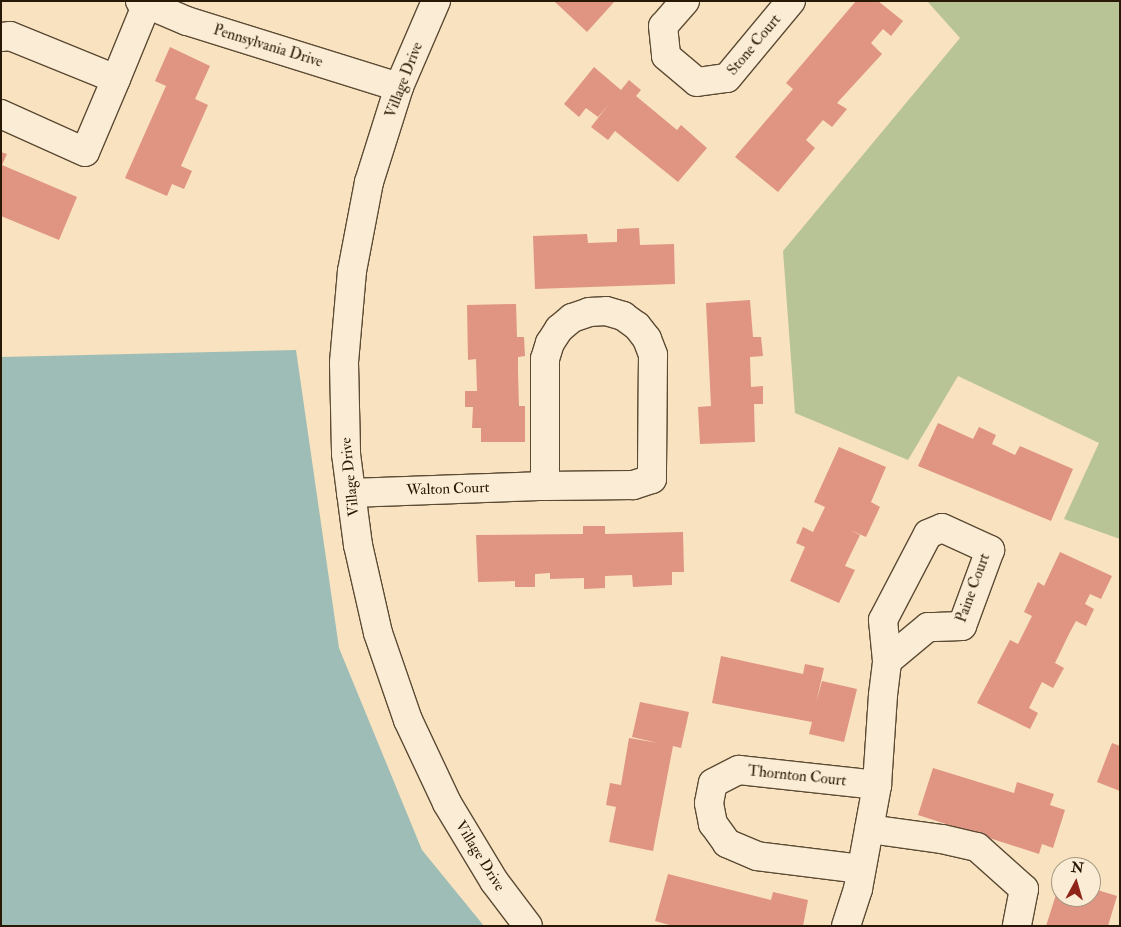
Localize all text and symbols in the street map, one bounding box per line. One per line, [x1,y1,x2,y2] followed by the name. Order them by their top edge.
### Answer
[723,11,785,79] street label: Stone Court
[211,21,325,71] street label: Pennsylvania Drive
[381,40,427,120] street label: Village Drive
[337,436,363,518] street label: Village Drive
[406,479,490,499] street label: Walton Court
[952,551,994,625] street label: Paine Court
[747,762,847,790] street label: Thornton Court
[451,817,509,895] street label: Village Drive
[1051,857,1101,907] north arrow
[1070,858,1085,877] text: N

